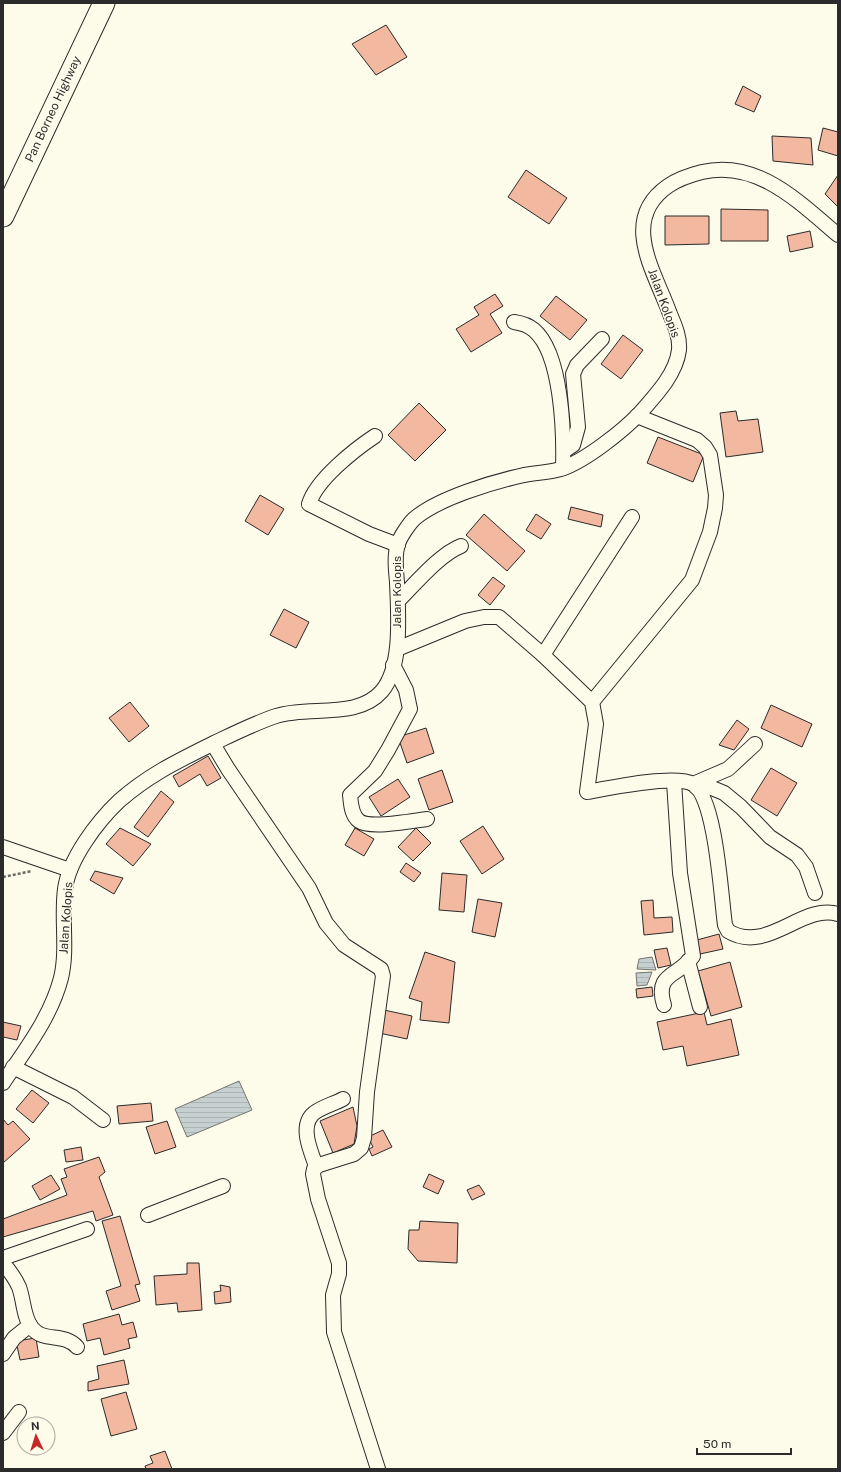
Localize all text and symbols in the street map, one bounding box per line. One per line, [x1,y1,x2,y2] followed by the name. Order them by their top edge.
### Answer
[22,53,84,164] street label: Pan Borneo Highway
[645,267,683,339] street label: Jalan Kolopis
[390,556,404,628] street label: Jalan Kolopis
[56,881,76,955] street label: Jalan Kolopis
[16,1416,56,1456] north arrow
[31,1420,40,1432] text: N
[697,1430,791,1456] scale bar
[703,1437,731,1451] text: 50 m

